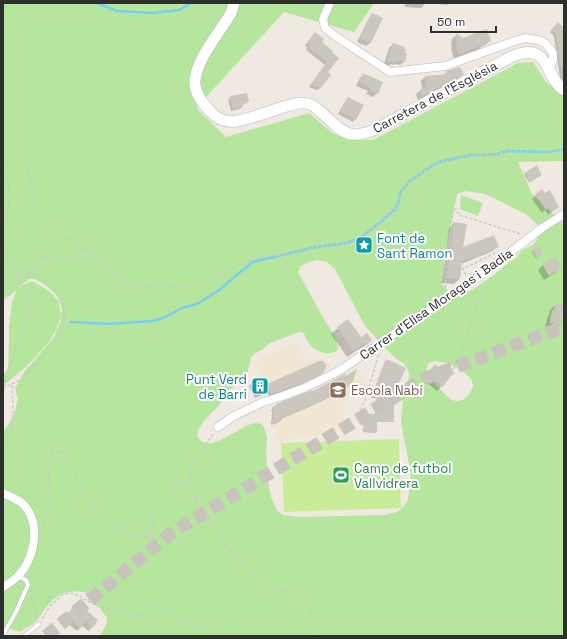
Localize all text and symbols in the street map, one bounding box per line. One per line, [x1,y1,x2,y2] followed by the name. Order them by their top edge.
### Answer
[431,8,496,34] scale bar
[437,14,465,30] text: 50 m
[370,57,501,137] street label: Carretera de l'Església
[377,230,452,262] place label: Font de Sant Ramon
[354,235,374,255] place icon: Font de Sant Ramon
[356,244,516,363] street label: Carrer d'Elisa Moragas i Badia
[186,371,247,403] place label: Punt Verd de Barri
[250,376,270,396] building icon: Punt Verd de Barri
[328,380,348,400] school or university icon: Escola Nabí
[351,382,423,399] place label: Escola Nabí
[354,460,451,492] place label: Camp de futbol Vallvidrera
[331,465,351,485] sports icon: Camp de futbol Vallvidrera

